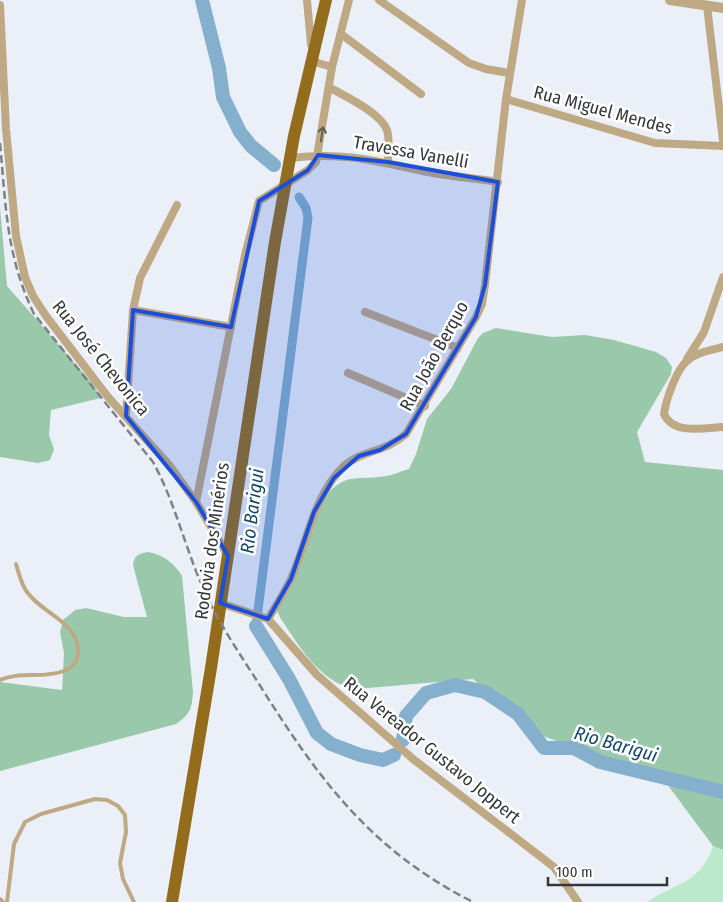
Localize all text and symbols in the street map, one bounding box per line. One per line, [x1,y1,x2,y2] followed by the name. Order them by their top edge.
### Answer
[531,81,675,139] street label: Rua Miguel Mendes
[317,126,327,142] one-way arrow
[352,131,470,173] street label: Travessa Vanelli
[48,296,154,420] street label: Rua José Chevonica
[395,297,473,415] street label: Rua João Berquo
[190,461,234,621] street label: Rodovia dos Minérios
[235,467,269,555] water label: Rio Barigui
[339,672,525,828] street label: Rua Vereador Gustavo Joppert
[572,721,661,767] water label: Rio Barigui
[548,854,667,886] scale bar
[556,863,593,881] text: 100 m

